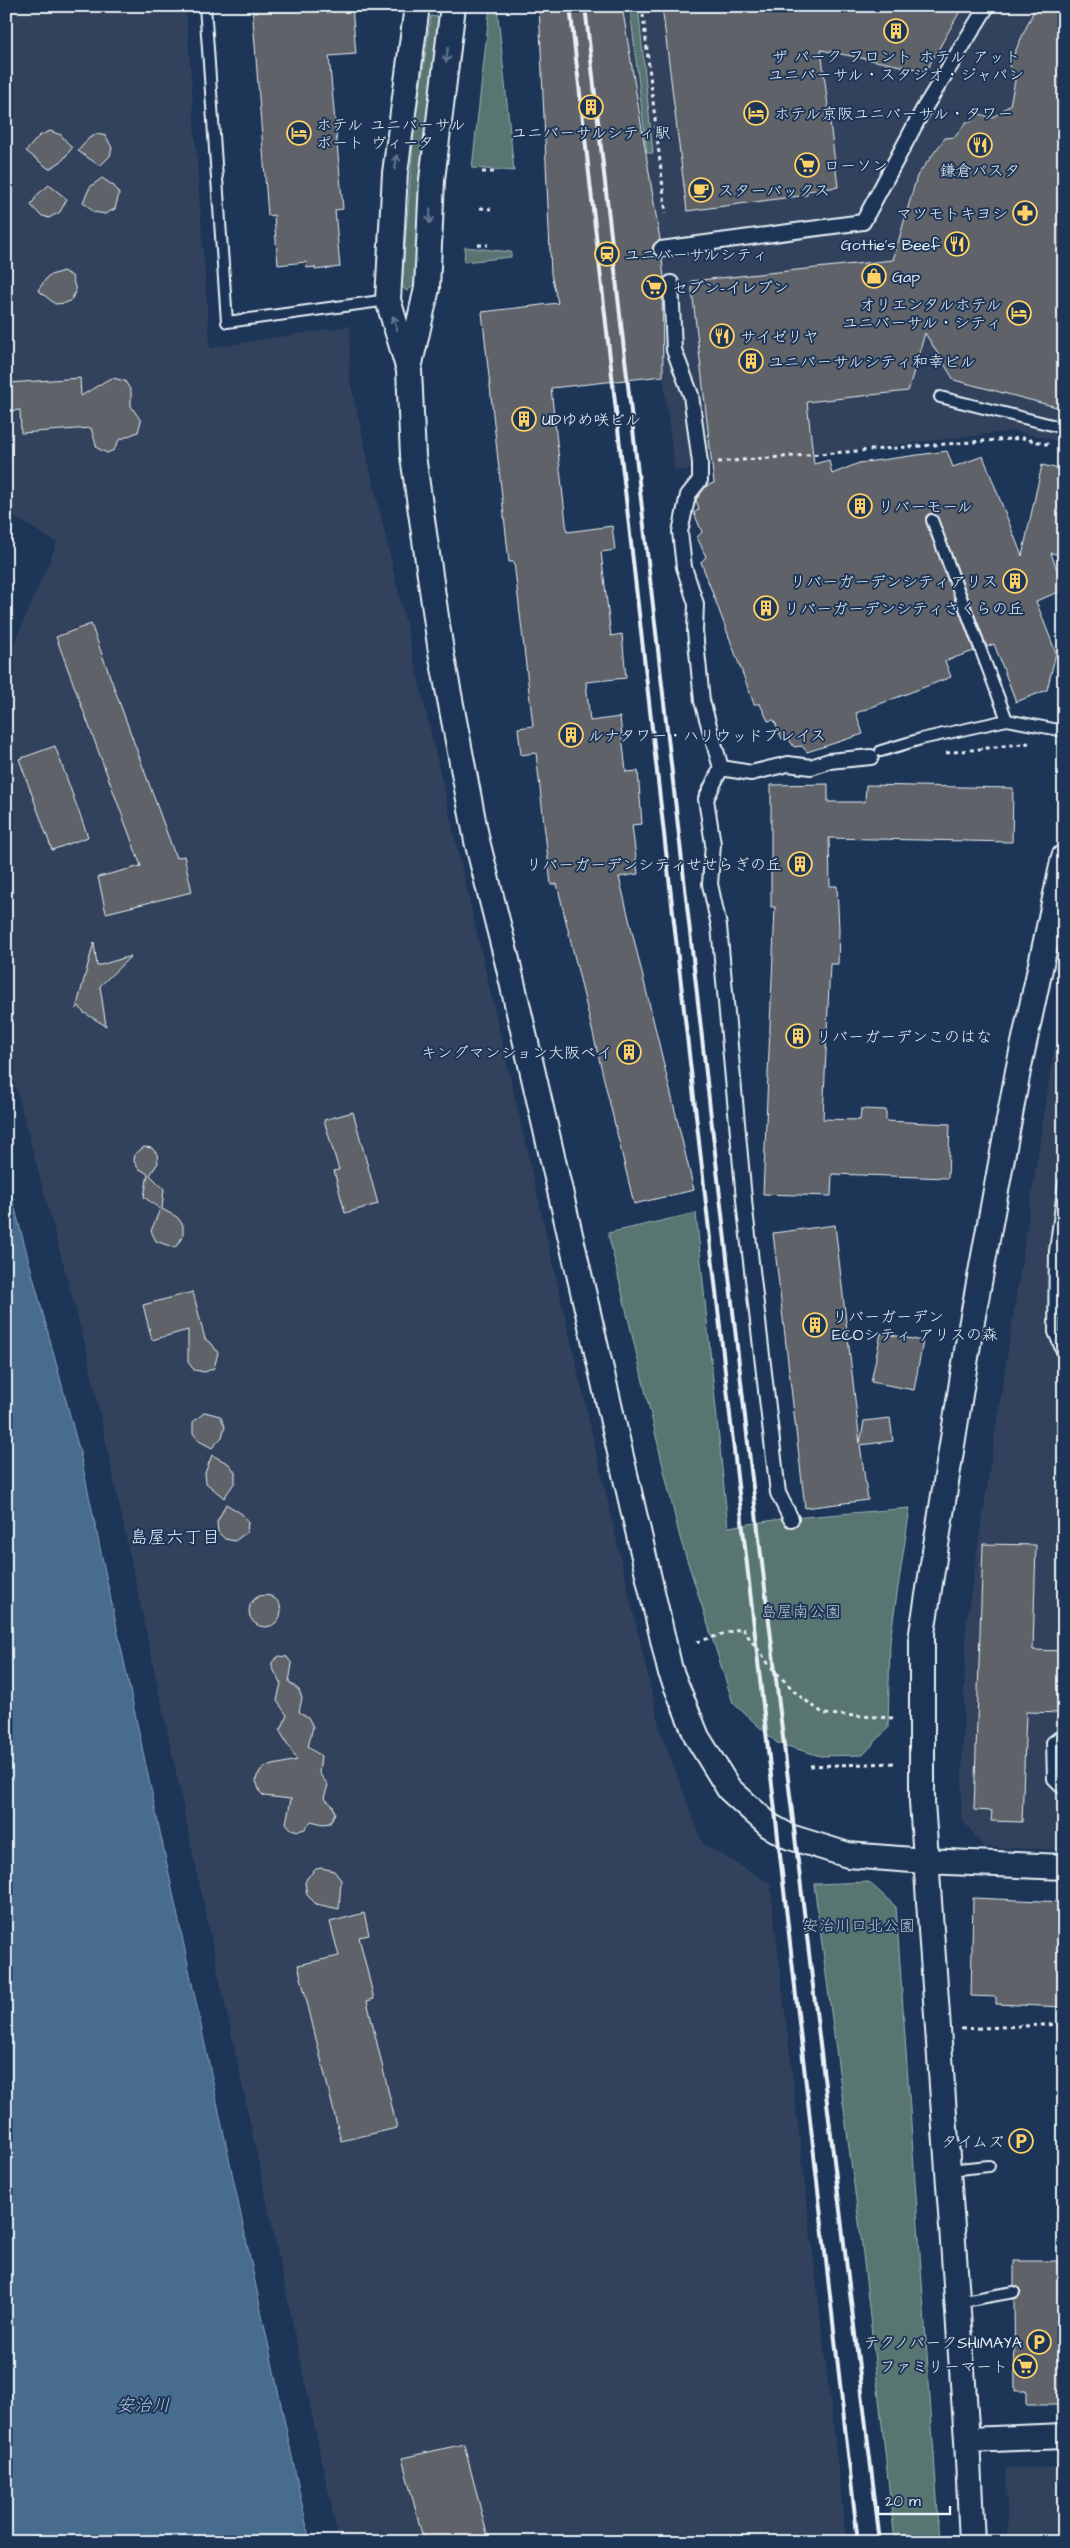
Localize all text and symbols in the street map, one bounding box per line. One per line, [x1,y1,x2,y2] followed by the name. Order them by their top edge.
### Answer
[883,18,909,44] building icon: ザ パーク フロント ホテル アット ユニバーサル・スタジオ・ジャパン
[442,46,452,62] one-way arrow
[768,46,1024,86] place label: ザ パーク フロント ホテル アット ユニバーサル・スタジオ・ジャパン
[578,94,604,120] building icon: ユニバーサルシティ駅
[743,100,769,126] hotel icon: ホテル京阪ユニバーサル・タワー
[774,103,1013,125] place label: ホテル京阪ユニバーサル・タワー
[316,114,466,154] place label: ホテル ユニバーサル ポート ヴィータ
[286,120,312,146] hotel icon: ホテル ユニバーサル ポート ヴィータ
[511,122,671,144] place label: ユニバーサルシティ駅
[967,132,993,158] restaurant icon: 鎌倉パスタ
[794,152,820,178] supermarket icon: ローソン
[391,155,401,171] one-way arrow
[824,155,888,177] place label: ローソン
[940,160,1020,182] place label: 鎌倉パスタ
[688,177,714,203] cafe icon: スターバックス
[718,180,830,202] place label: スターバックス
[1012,200,1038,226] pharmacy icon: マツモトキヨシ
[896,203,1008,225] place label: マツモトキヨシ
[426,208,435,224] one-way arrow
[944,231,970,257] restaurant icon: Gottie's Beef
[841,234,941,256] place label: Gottie's Beef
[594,241,620,267] station icon: ユニバーサルシティ
[624,244,768,266] place label: ユニバーサルシティ
[861,263,887,289] shop icon: Gap
[892,266,920,288] place label: Gap
[641,274,667,300] supermarket icon: セブン-イレブン
[672,277,789,299] place label: セブン-イレブン
[842,294,1002,334] place label: オリエンタルホテル ユニバーサル・シティ
[1006,300,1032,326] hotel icon: オリエンタルホテル ユニバーサル・シティ
[390,316,400,332] one-way arrow
[709,323,735,349] restaurant icon: サイゼリヤ
[740,326,819,348] place label: サイゼリヤ
[738,348,764,374] building icon: ユニバーサルシティ和幸ビル
[768,351,976,373] place label: ユニバーサルシティ和幸ビル
[511,406,537,432] building icon: UDゆめ咲ビル
[542,409,641,431] place label: UDゆめ咲ビル
[847,493,873,519] building icon: リバーモール
[878,496,973,518] place label: リバーモール
[1002,568,1028,594] building icon: リバーガーデンシティアリス
[790,571,998,593] place label: リバーガーデンシティアリス
[753,595,779,621] building icon: リバーガーデンシティさくらの丘
[784,598,1024,620] place label: リバーガーデンシティさくらの丘
[558,722,584,748] building icon: ルナタワー・ハリウッドプレイス
[588,725,826,747] place label: ルナタワー・ハリウッドプレイス
[787,851,813,877] building icon: リバーガーデンシティせせらぎの丘
[526,854,782,876] place label: リバーガーデンシティせせらぎの丘
[785,1023,811,1049] building icon: リバーガーデンこのはな
[816,1026,992,1048] place label: リバーガーデンこのはな
[616,1039,642,1065] building icon: キングマンション大阪ベイ
[421,1042,612,1064] place label: キングマンション大阪ベイ
[832,1306,998,1346] place label: リバーガーデン ECOシティ アリスの森
[802,1312,828,1338] building icon: リバーガーデン ECOシティ アリスの森
[130,1525,220,1550] district label: 島屋六丁目
[761,1601,841,1623] park label: 島屋南公園
[803,1915,915,1937] park label: 安治川口北公園
[1008,2128,1034,2154] parking icon: タイムズ
[941,2131,1004,2153] place label: タイムズ
[1026,2329,1052,2355] parking icon: テクノパークSHIMAYA
[864,2332,1022,2354] place label: テクノパークSHIMAYA
[1012,2353,1038,2379] supermarket icon: ファミリーマート
[880,2356,1008,2378] place label: ファミリーマート
[116,2393,170,2418] water label: 安治川
[878,2483,950,2515] scale bar
[885,2491,921,2512] text: 20 m

